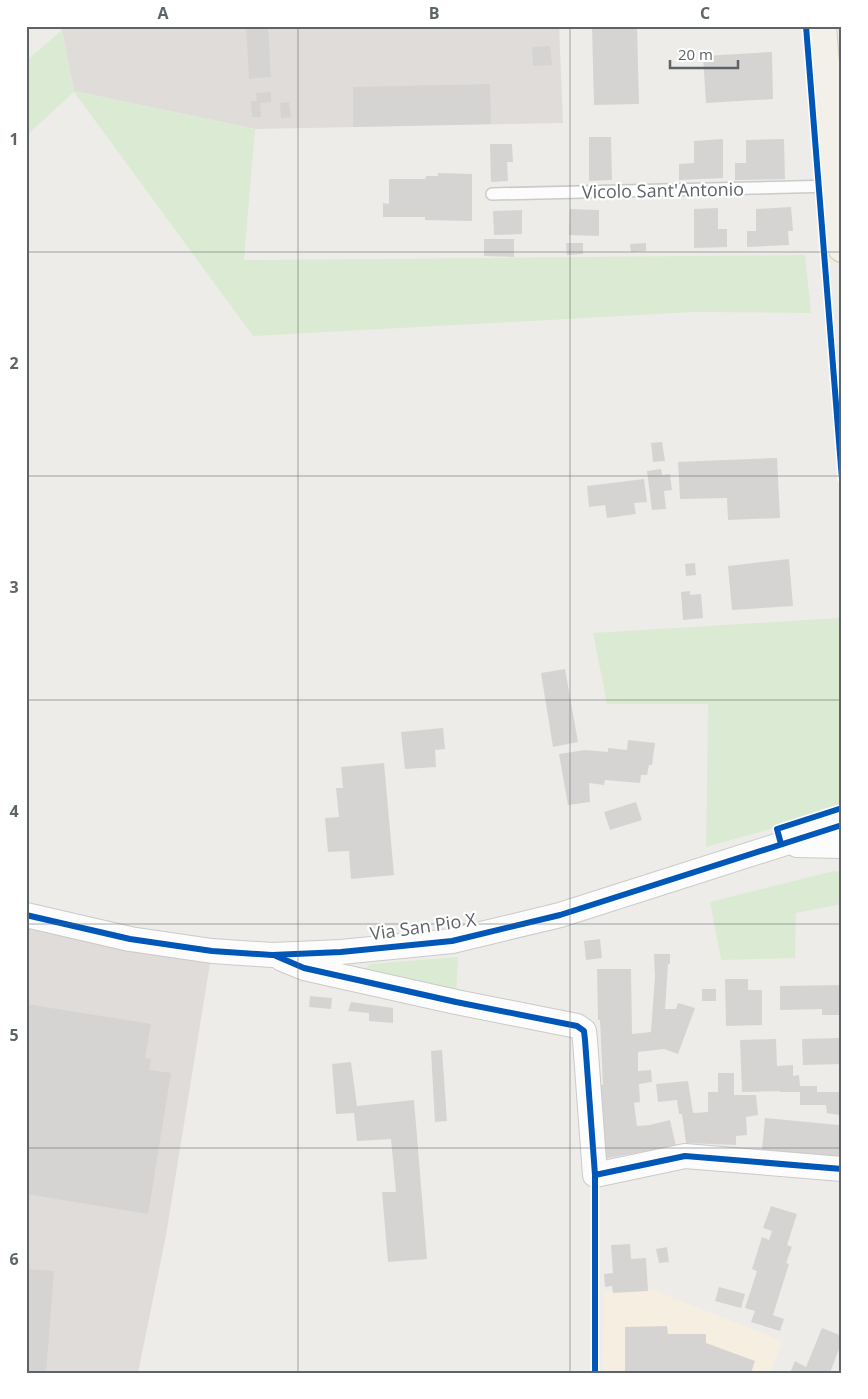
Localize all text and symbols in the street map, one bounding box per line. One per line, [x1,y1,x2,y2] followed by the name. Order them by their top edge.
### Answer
[157,2,169,24] text: A
[429,2,439,24] text: B
[700,2,710,24] text: C
[670,38,738,70] scale bar
[678,44,713,64] text: 20 m
[9,128,19,150] text: 1
[582,177,744,203] street label: Vicolo Sant'Antonio
[9,352,19,374] text: 2
[9,576,19,598] text: 3
[9,800,19,822] text: 4
[368,907,478,945] street label: Via San Pio X
[9,1024,19,1046] text: 5
[9,1248,19,1270] text: 6

